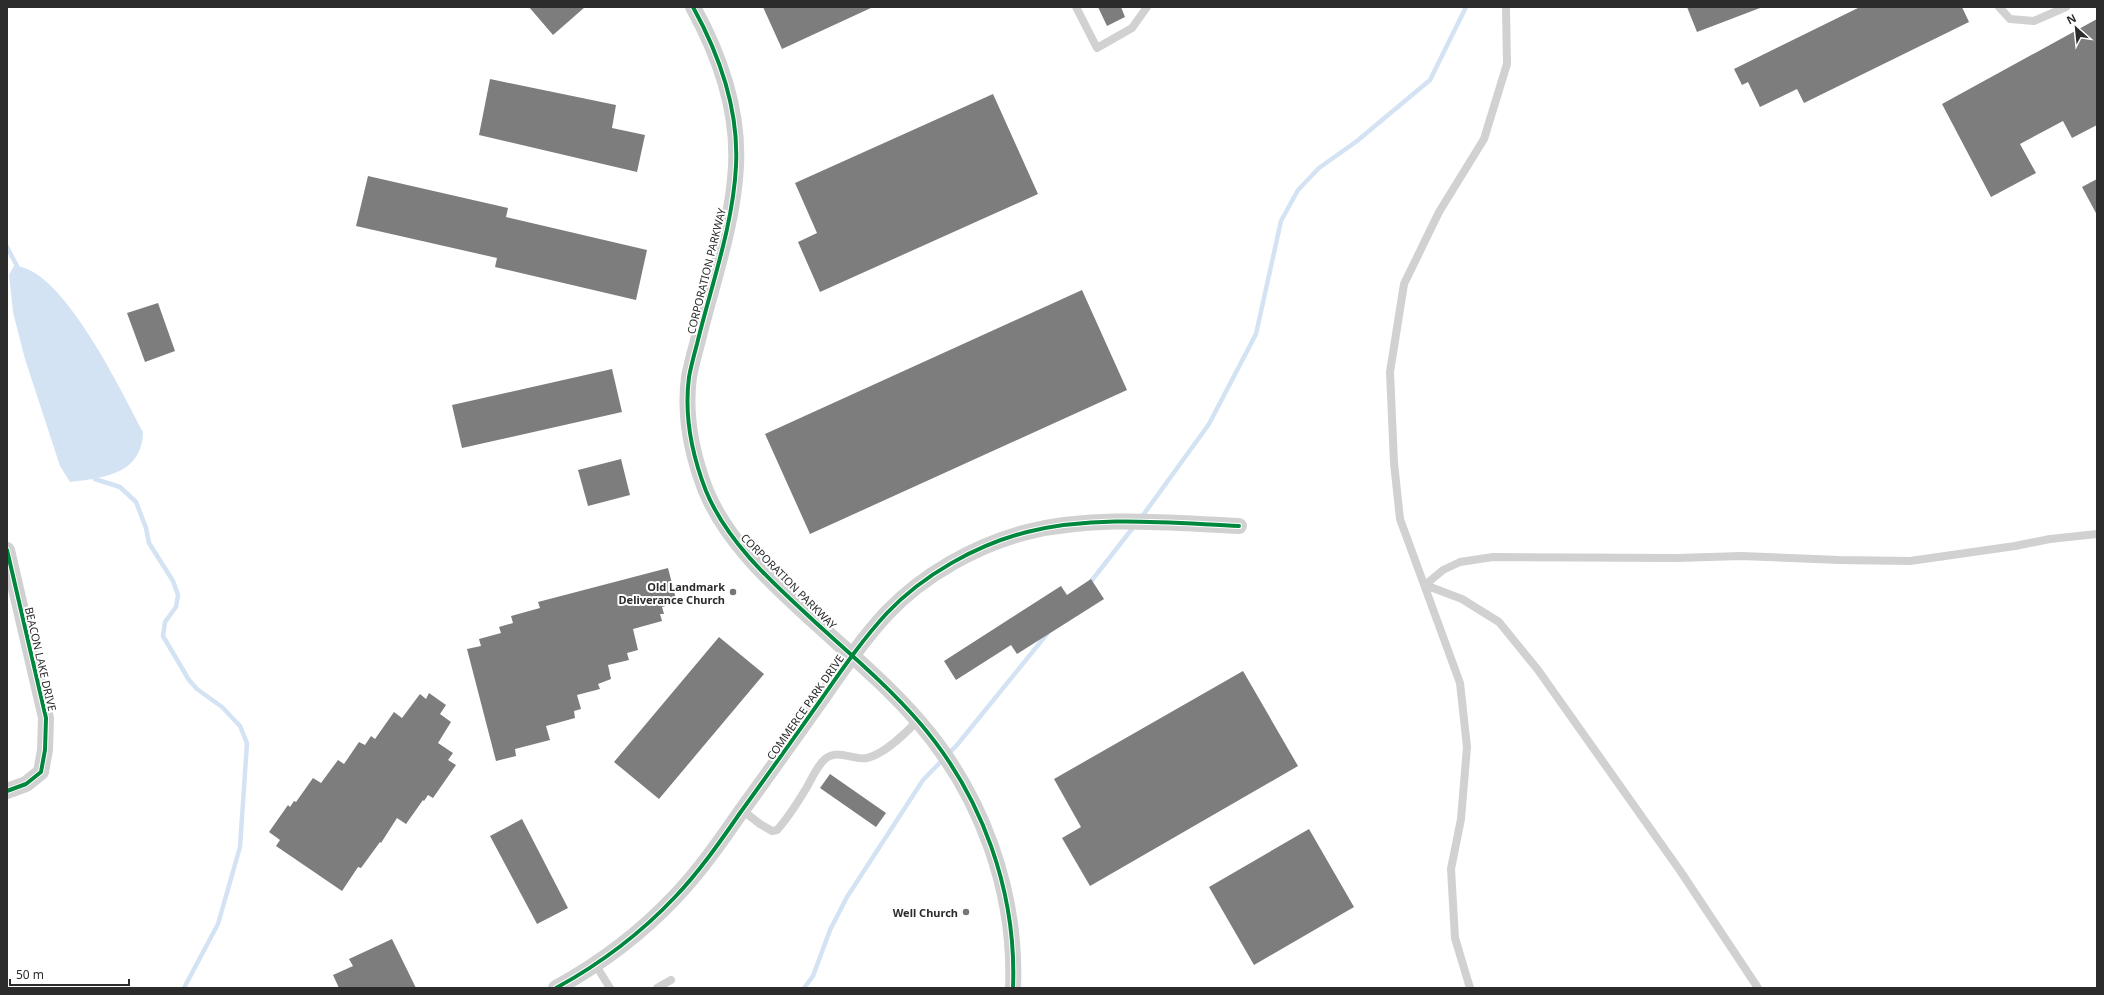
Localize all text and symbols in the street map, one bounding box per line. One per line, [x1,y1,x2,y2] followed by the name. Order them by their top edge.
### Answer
[2056,8,2096,48] north arrow
[2064,10,2079,27] text: N
[683,206,729,336] street label: CORPORATION PARKWAY
[738,530,841,633] street label: CORPORATION PARKWAY
[619,579,725,607] place label: Old Landmark Deliverance Church
[728,587,738,597] marker: Old Landmark Deliverance Church
[22,605,60,713] street label: BEACON LAKE DRIVE
[763,651,847,763] street label: COMMERCE PARK DRIVE
[893,905,958,920] place label: Well Church
[961,907,971,917] marker: Well Church
[10,961,129,987] scale bar
[16,966,44,983] text: 50 m

